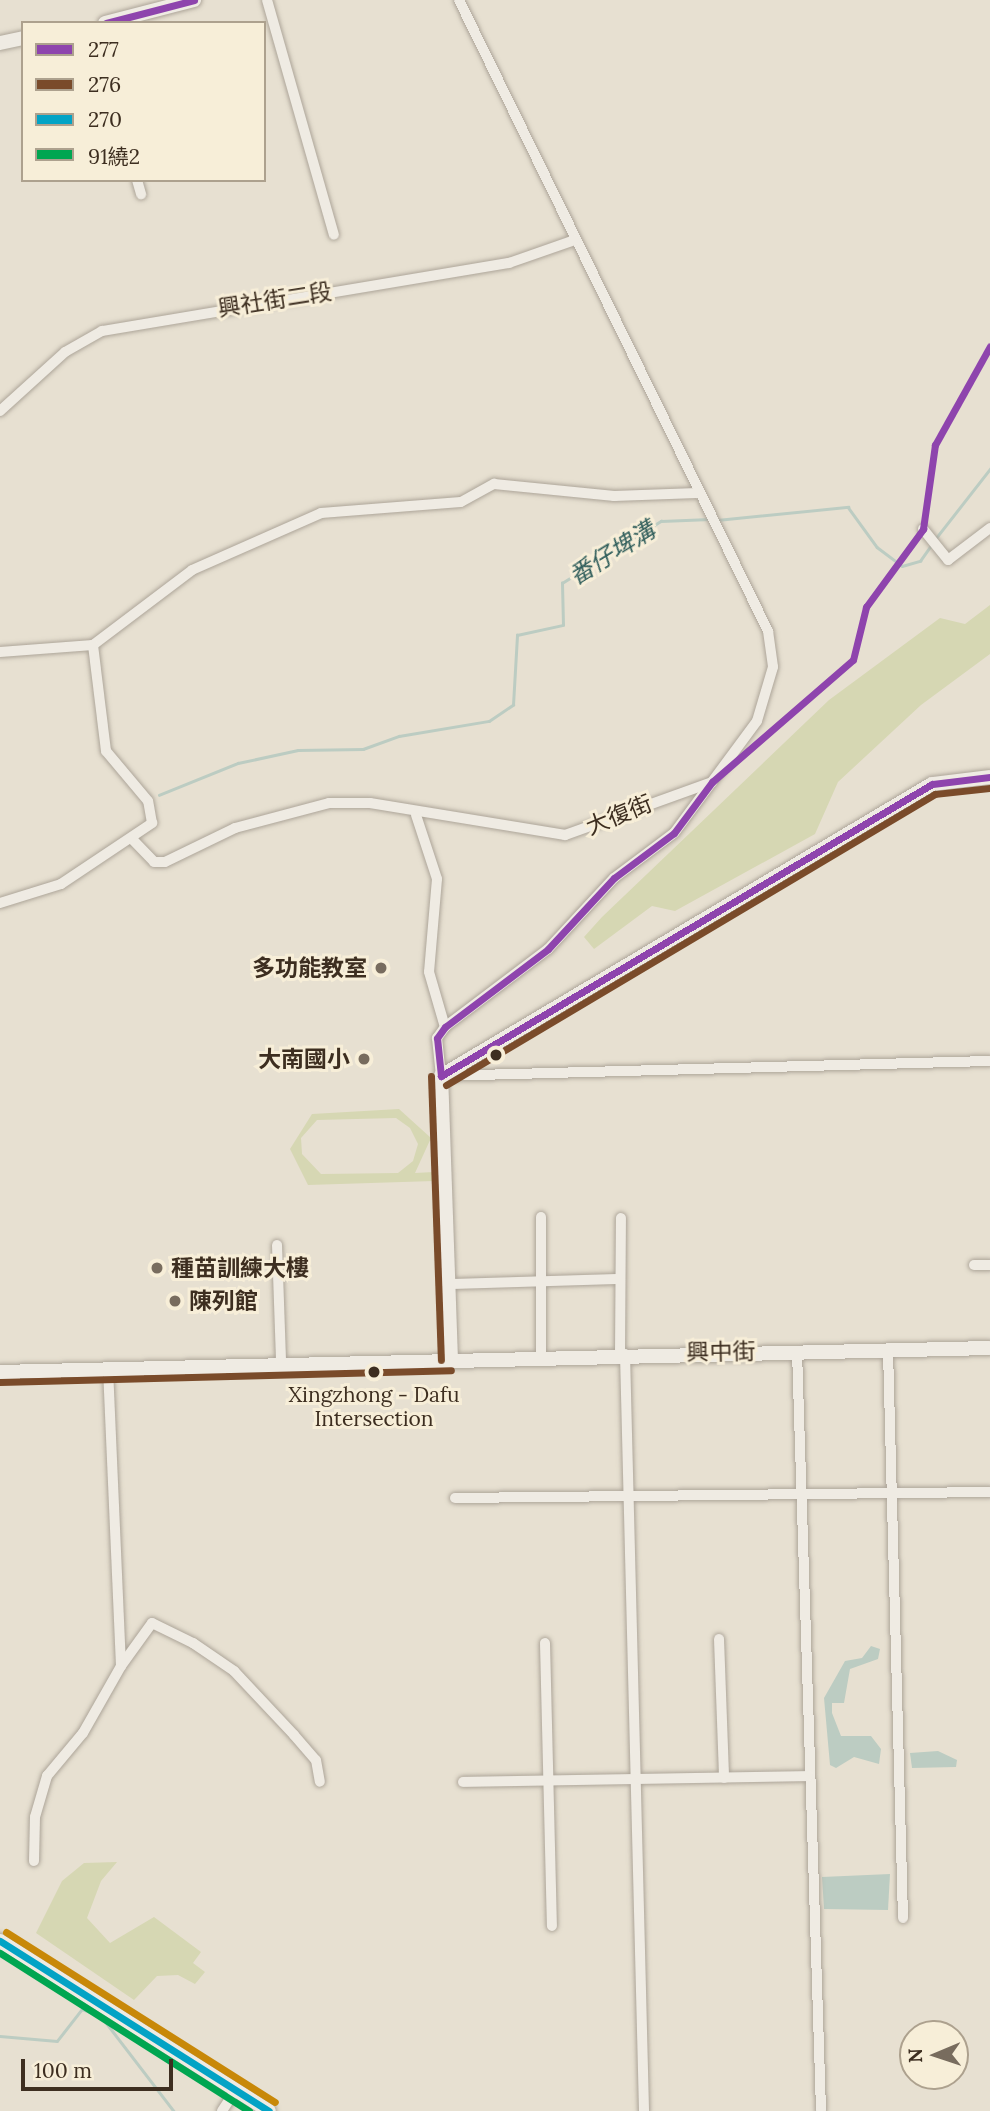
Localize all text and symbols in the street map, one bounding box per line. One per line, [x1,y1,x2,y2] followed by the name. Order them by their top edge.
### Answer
[21,21,266,182] legend
[88,36,119,63] text: 277
[88,71,121,98] text: 276
[88,106,122,133] text: 270
[88,143,140,170] text: 91繞2
[216,277,334,323] street label: 興社街二段
[564,515,660,591] water label: 番仔埤溝
[582,789,656,841] street label: 大復街
[252,954,367,982] place label: 多功能教室
[373,960,389,976] marker: 多功能教室
[258,1045,350,1073] place label: 大南國小
[489,1048,503,1062] unlabelled marker
[356,1051,372,1067] marker: 大南國小
[171,1254,309,1282] place label: 種苗訓練大樓
[149,1260,165,1276] marker: 種苗訓練大樓
[189,1287,258,1315] place label: 陳列館
[167,1293,183,1309] marker: 陳列館
[686,1338,756,1366] street label: 興中街
[367,1365,381,1379] marker: Xingzhong - Dafu Intersection
[288,1382,460,1432] place label: Xingzhong - Dafu Intersection
[899,2020,969,2090] north arrow
[24,2044,177,2088] scale bar
[903,2048,927,2063] text: N
[34,2057,92,2084] text: 100 m

